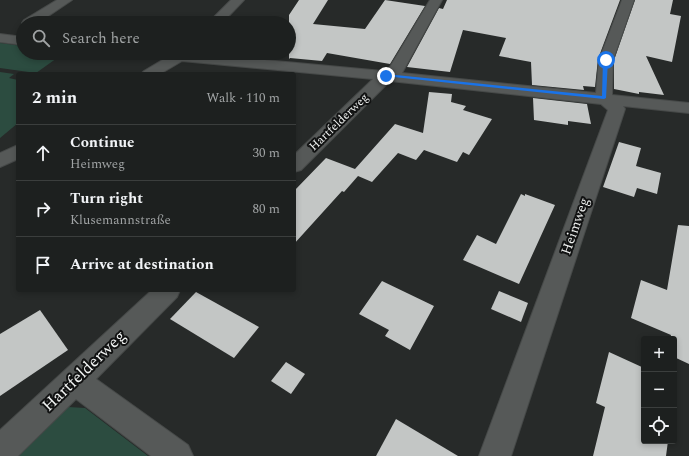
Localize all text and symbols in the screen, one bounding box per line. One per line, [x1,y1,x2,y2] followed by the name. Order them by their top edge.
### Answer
[16,16,296,60] search box
[30,27,52,49] icon: search
[62,27,140,50] text: Search here
[597,51,615,69] route start
[377,67,395,85] route end
[32,85,77,111] text: 2 min
[206,88,280,108] text: Walk · 110 m
[305,89,373,155] street label: Hartfelderweg
[70,131,135,154] text: Continue
[32,142,54,164] icon: ahead
[253,143,280,163] text: 30 m
[70,154,125,174] text: Heimweg
[70,187,143,210] text: Turn right
[555,195,595,257] street label: Heimweg
[32,198,54,220] icon: right
[253,199,280,219] text: 80 m
[70,210,171,230] text: Klusemannstraße
[70,253,214,276] text: Arrive at destination
[32,254,54,276] icon: arrive
[36,324,132,418] street label: Hartfelderweg
[641,336,677,444] map controls
[641,336,677,372] button: +
[641,372,677,408] button: −
[641,408,677,444] button: locate

